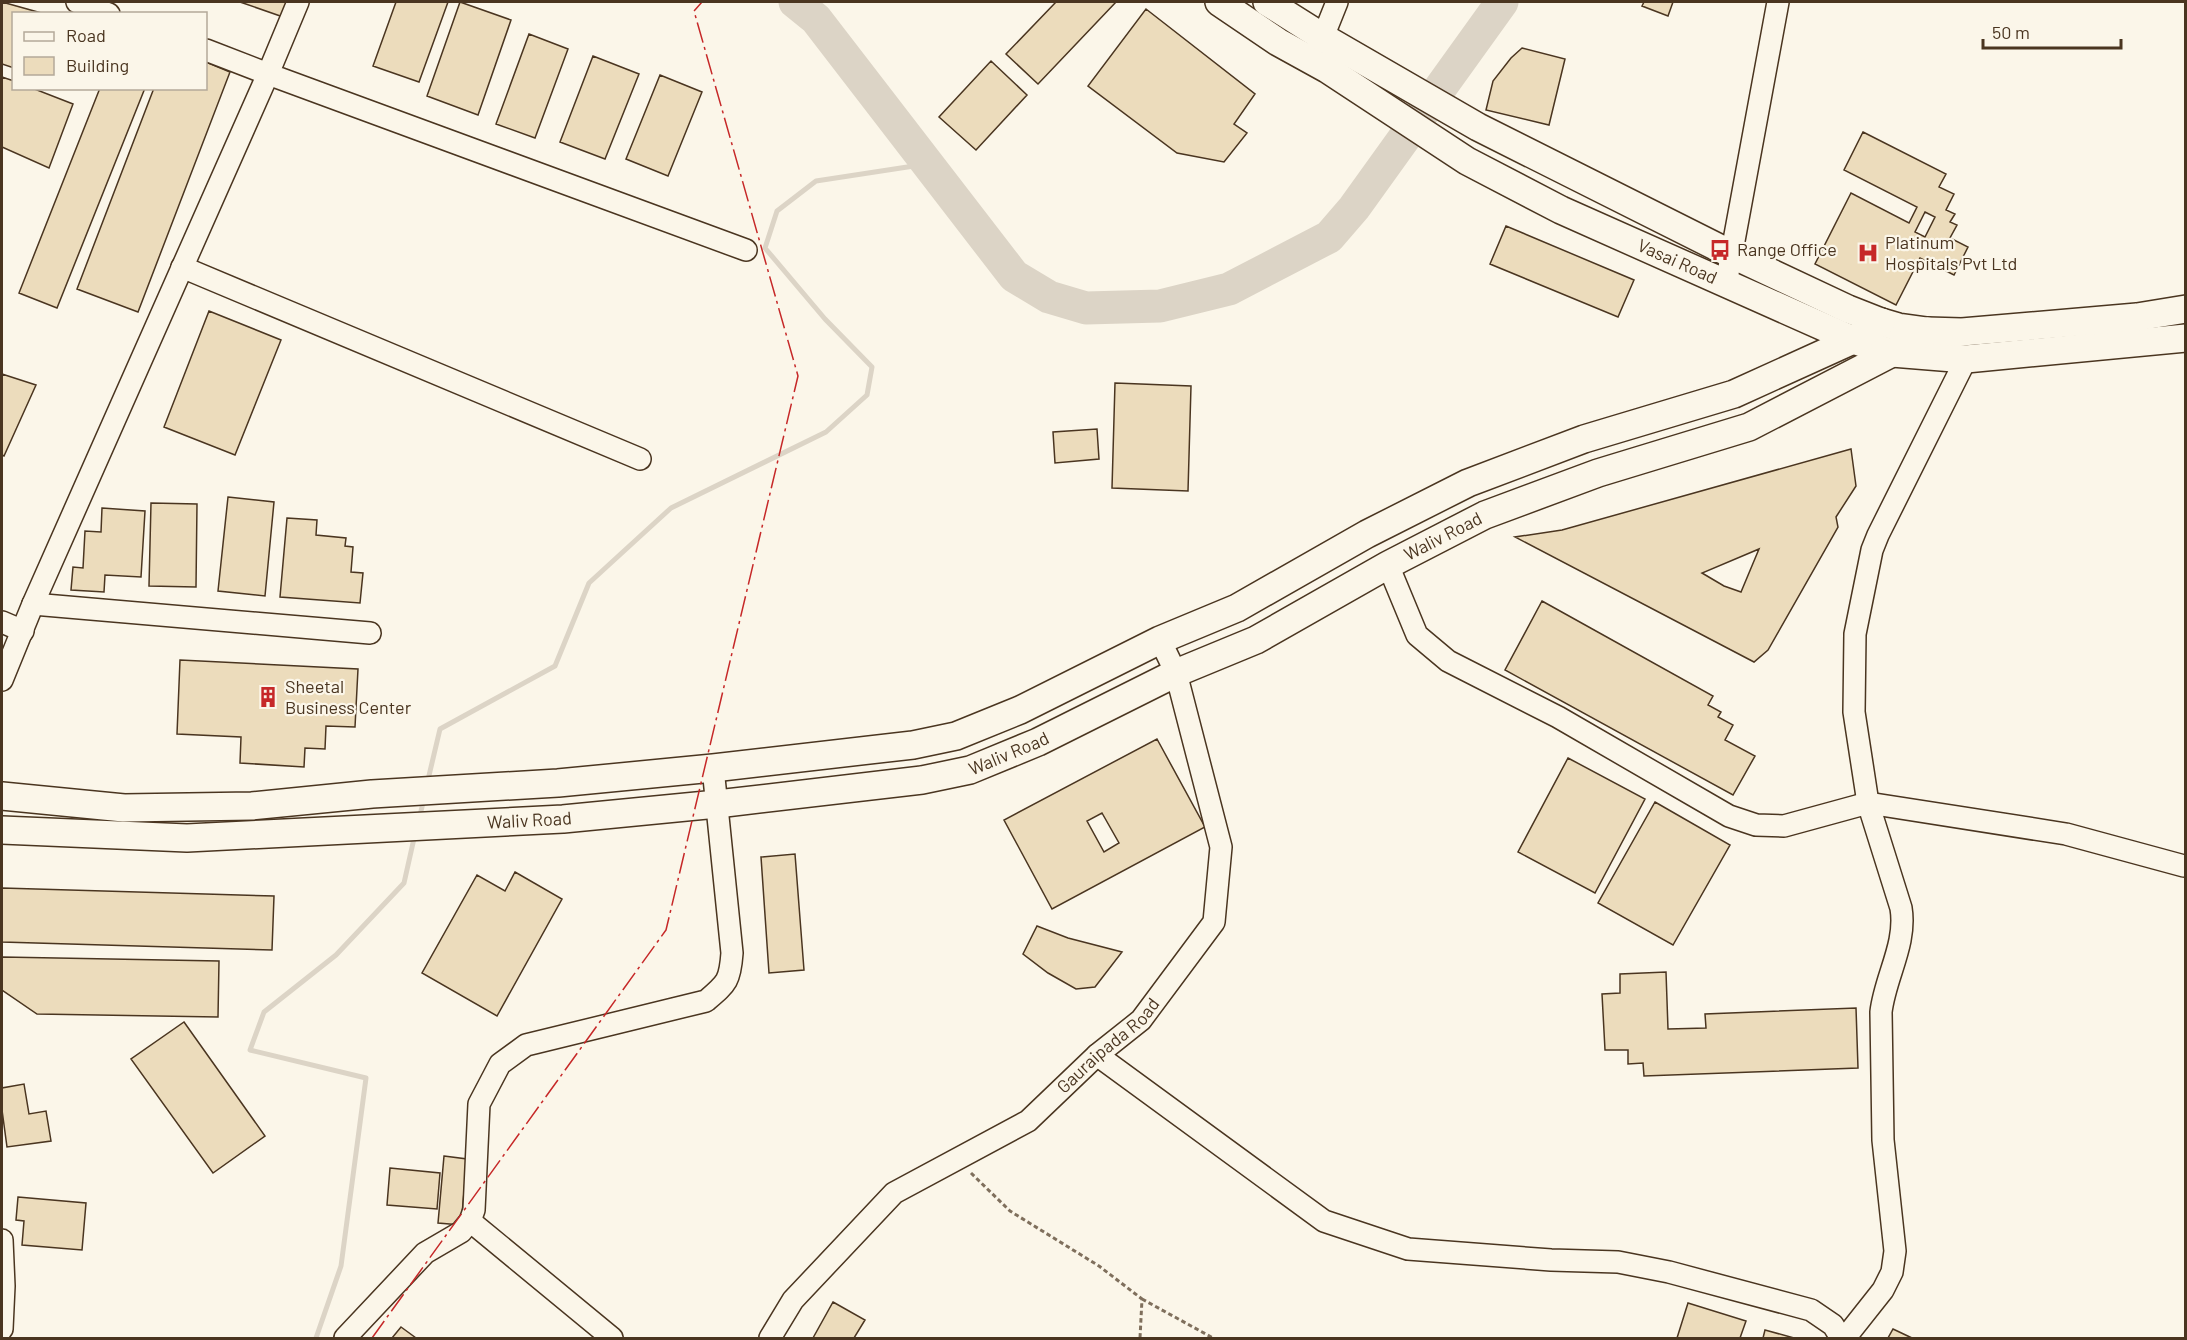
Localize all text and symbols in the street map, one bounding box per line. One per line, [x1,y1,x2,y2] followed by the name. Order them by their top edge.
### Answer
[12,12,207,90] legend
[1983,12,2121,50] scale bar
[1992,21,2030,43] text: 50 m
[66,24,106,46] text: Road
[66,54,129,76] text: Building
[1885,231,2017,274] place label: Platinum Hospitals Pvt Ltd
[1634,234,1721,288] street label: Vasai Road
[1708,238,1732,262] bus stop icon: Range Office
[1737,238,1837,260] place label: Range Office
[1856,241,1880,265] hospital icon: Platinum Hospitals Pvt Ltd
[1400,506,1485,565] street label: Waliv Road
[285,675,412,718] place label: Sheetal Business Center
[256,685,280,709] building icon: Sheetal Business Center
[965,726,1052,779] street label: Waliv Road
[486,806,573,833] street label: Waliv Road
[1052,993,1164,1097] street label: Gauraipada Road

